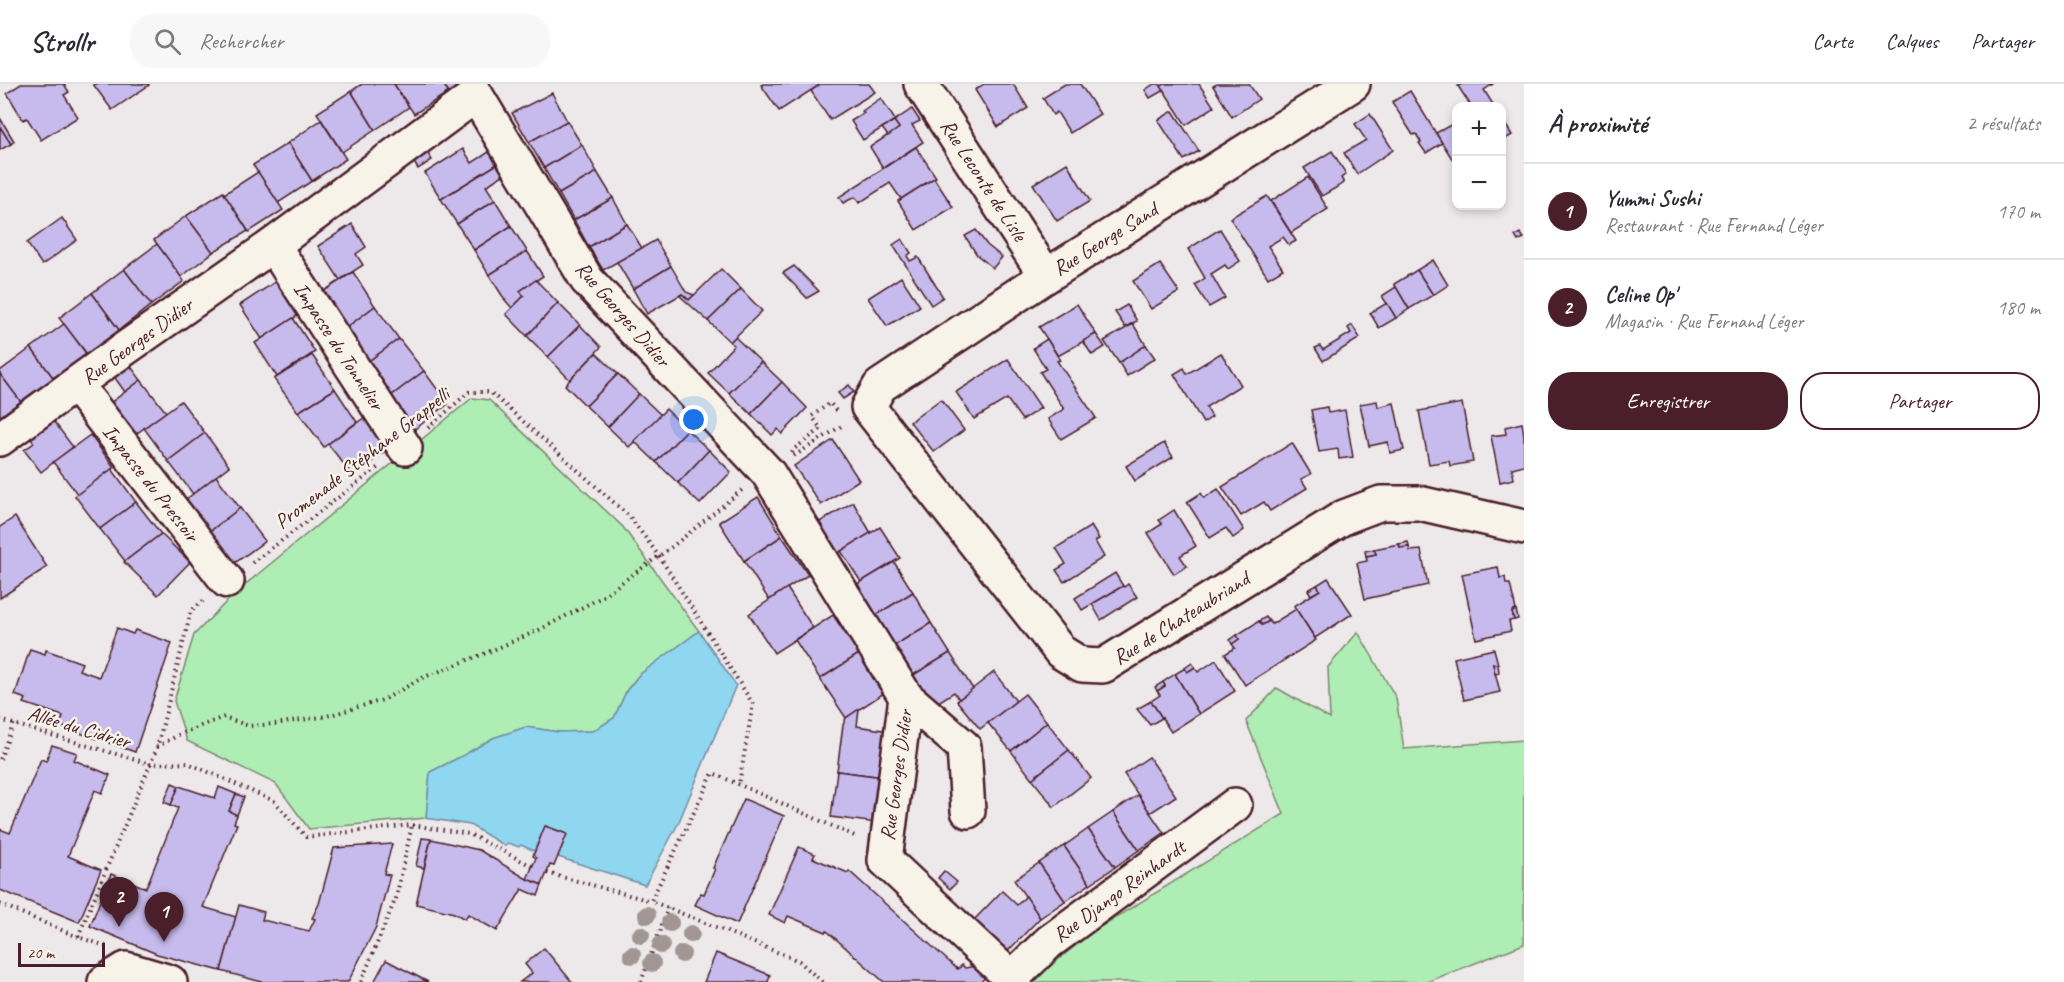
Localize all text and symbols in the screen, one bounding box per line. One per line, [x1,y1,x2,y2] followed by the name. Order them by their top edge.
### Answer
[130,14,550,68] search box
[30,24,94,59] text: Strollr
[151,25,184,58] icon: search
[199,27,283,55] text: Rechercher
[1812,28,1853,54] text: Carte
[1886,28,1938,54] text: Calques
[1971,28,2034,54] text: Partager
[1452,102,1506,210] map controls
[1452,102,1506,156] button: +
[1548,107,1647,140] text: À proximité
[1967,111,2040,136] text: 2 résultats
[935,114,1034,247] street label: Rue Leconte de Lisle
[1452,156,1506,210] button: −
[1605,185,1700,213] text: Yummi Sushi
[1048,195,1165,281] street label: Rue George Sand
[1563,199,1572,224] text: 1
[1997,199,2040,224] text: 170 m
[1605,213,1823,238] text: Restaurant · Rue Fernand Léger
[570,256,677,373] street label: Rue Georges Didier
[288,277,391,416] street label: Impasse du Tonnelier
[1605,281,1676,309] text: Celine Op'
[76,291,199,390] street label: Rue Georges Didier
[1563,295,1572,320] text: 2
[1997,295,2040,320] text: 180 m
[1605,309,1803,334] text: Magasin · Rue Fernand Léger
[1548,372,1788,430] button: Enregistrer
[1800,372,2040,430] button: Partager
[269,380,457,534] street label: Promenade Stéphane Grappelli
[679,405,708,434] your location
[97,419,206,548] street label: Impasse du Pressoir
[1108,564,1257,670] street label: Rue de Chateaubriand
[25,700,136,755] street label: Allée du Cidrier
[874,707,918,842] street label: Rue Georges Didier
[1048,833,1192,948] street label: Rue Django Reinhardt
[100,878,138,927] pin: 2
[144,892,184,942] pin: 1
[18,940,105,968] scale bar
[27,943,54,963] text: 20 m

